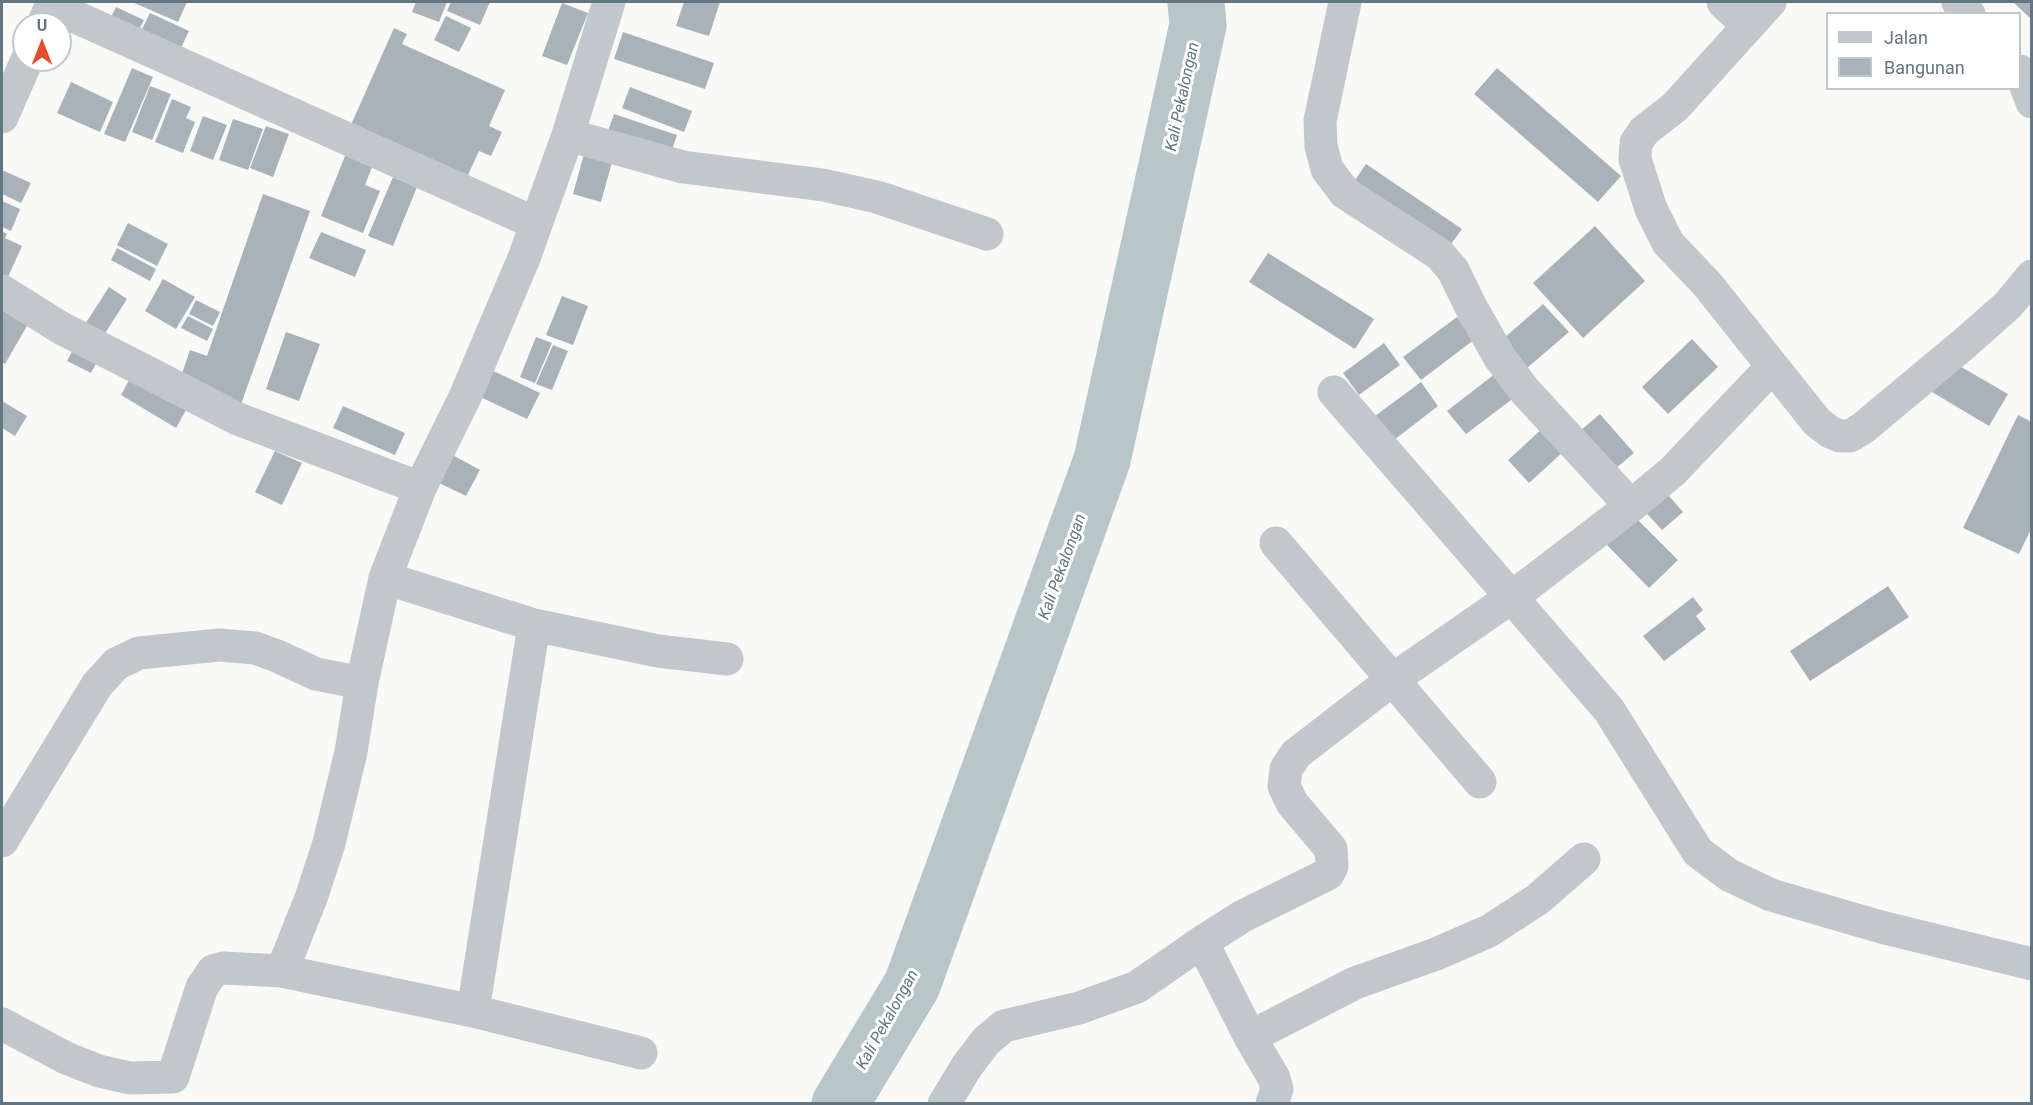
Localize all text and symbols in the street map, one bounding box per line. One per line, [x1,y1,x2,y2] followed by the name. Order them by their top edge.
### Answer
[12,12,72,72] north arrow
[1826,12,2021,90] legend
[37,16,47,35] text: U
[1884,27,1928,48] text: Jalan
[1162,41,1204,153] water label: Kali Pekalongan
[1884,57,1965,78] text: Bangunan
[1035,512,1091,622] water label: Kali Pekalongan
[853,967,923,1073] water label: Kali Pekalongan

